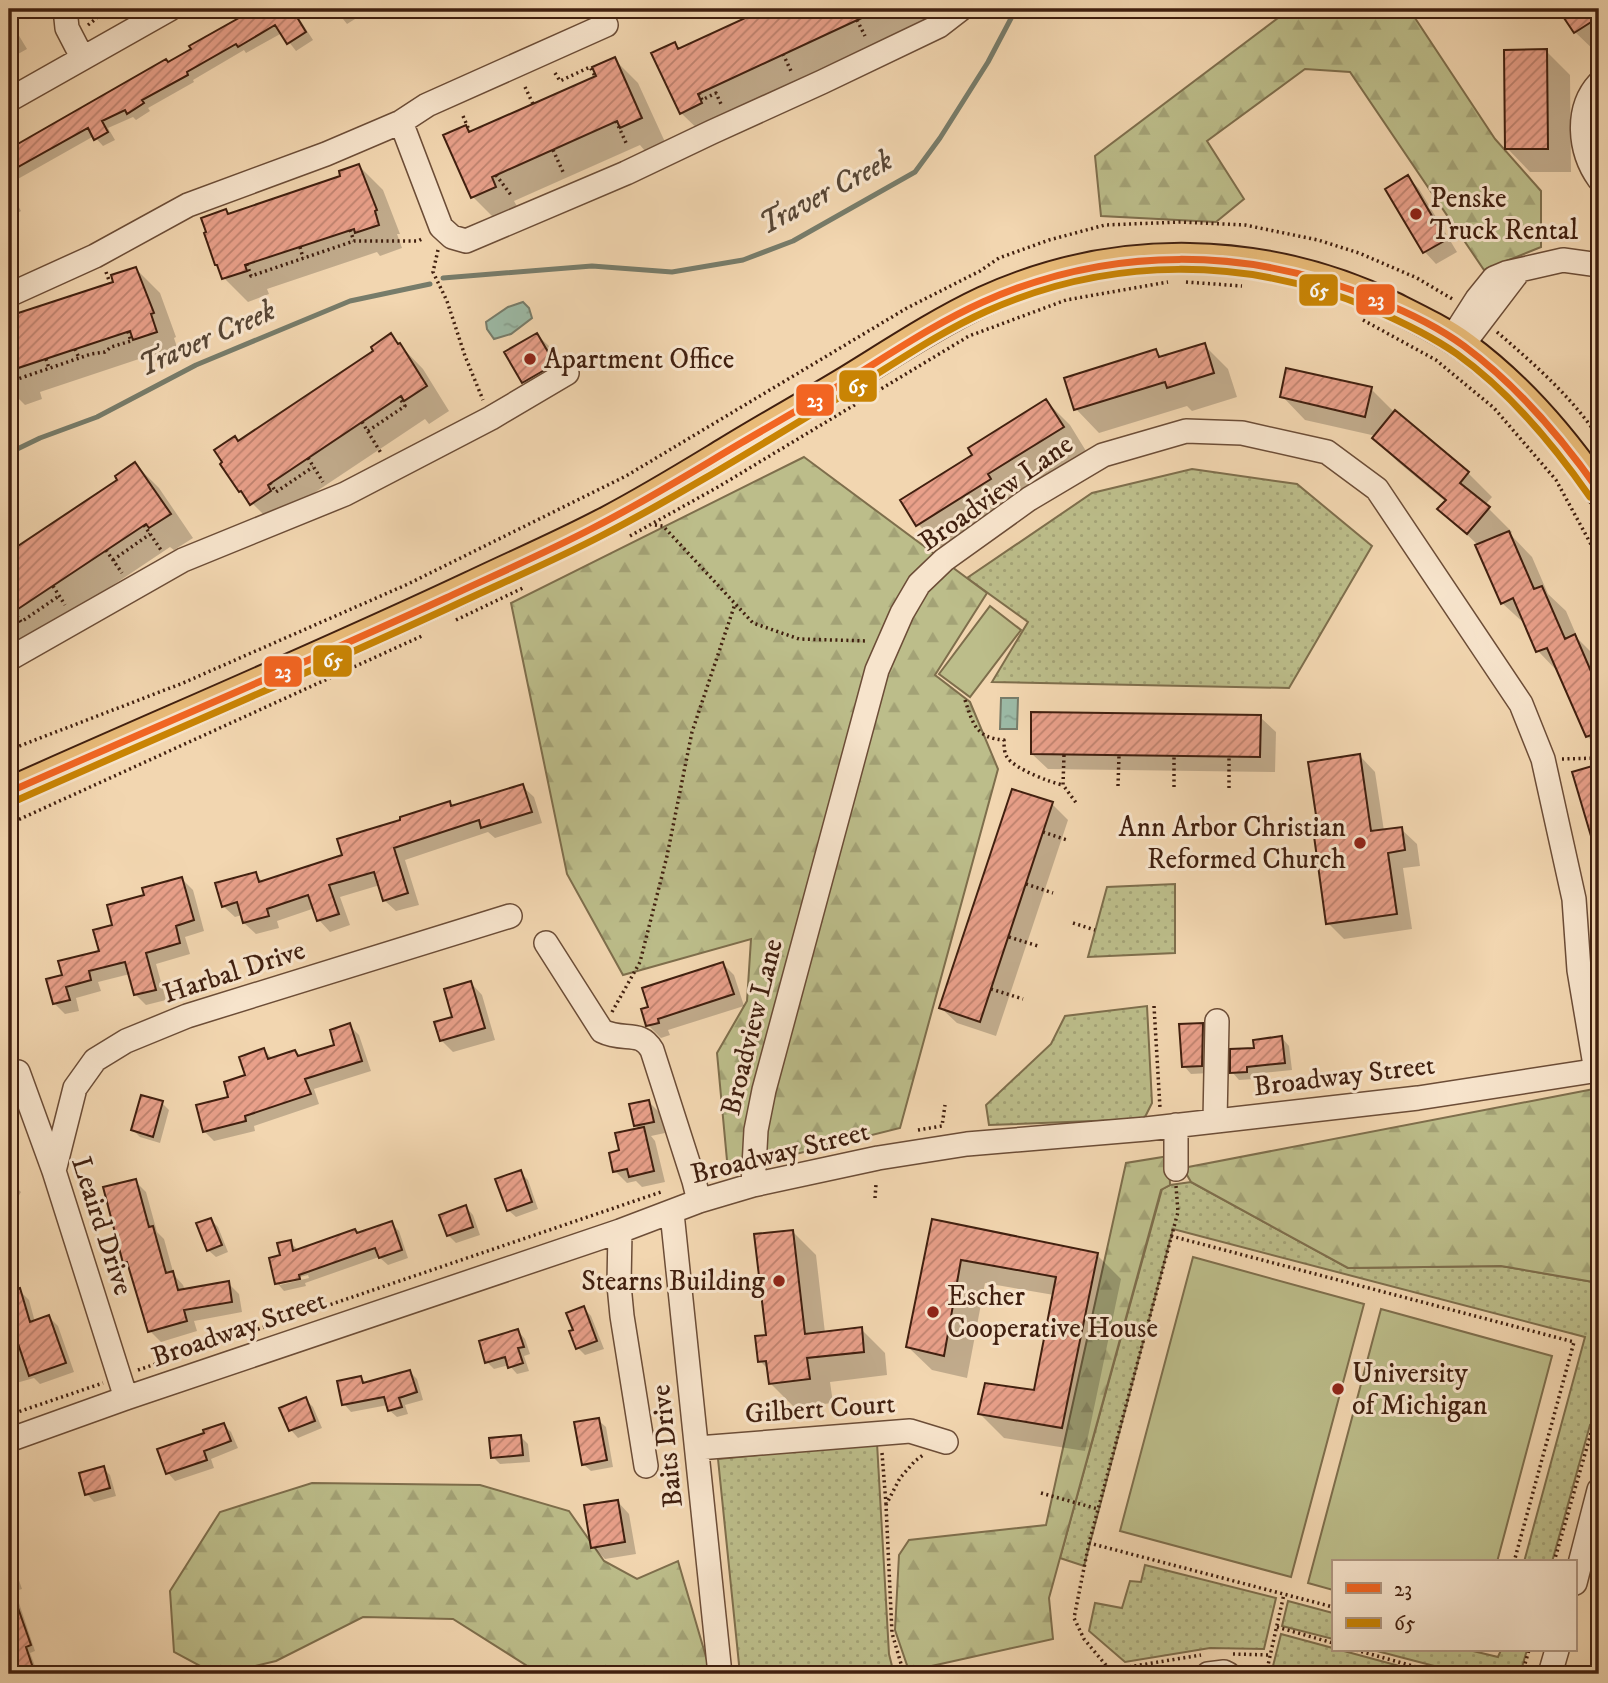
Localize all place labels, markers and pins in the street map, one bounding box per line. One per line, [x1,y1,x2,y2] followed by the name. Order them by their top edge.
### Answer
[1430,181,1579,248] place label: Penske Truck Rental
[1408,206,1424,222] marker: Penske Truck Rental
[544,342,734,377] place label: Apartment Office
[522,351,538,367] marker: Apartment Office
[1119,810,1346,877] place label: Ann Arbor Christian Reformed Church
[1352,835,1368,851] marker: Ann Arbor Christian Reformed Church
[581,1264,765,1299] place label: Stearns Building
[771,1273,787,1289] marker: Stearns Building
[947,1279,1158,1346] place label: Escher Cooperative House
[925,1304,941,1320] marker: Escher Cooperative House
[1352,1356,1488,1423] place label: University of Michigan
[1330,1381,1346,1397] marker: University of Michigan

